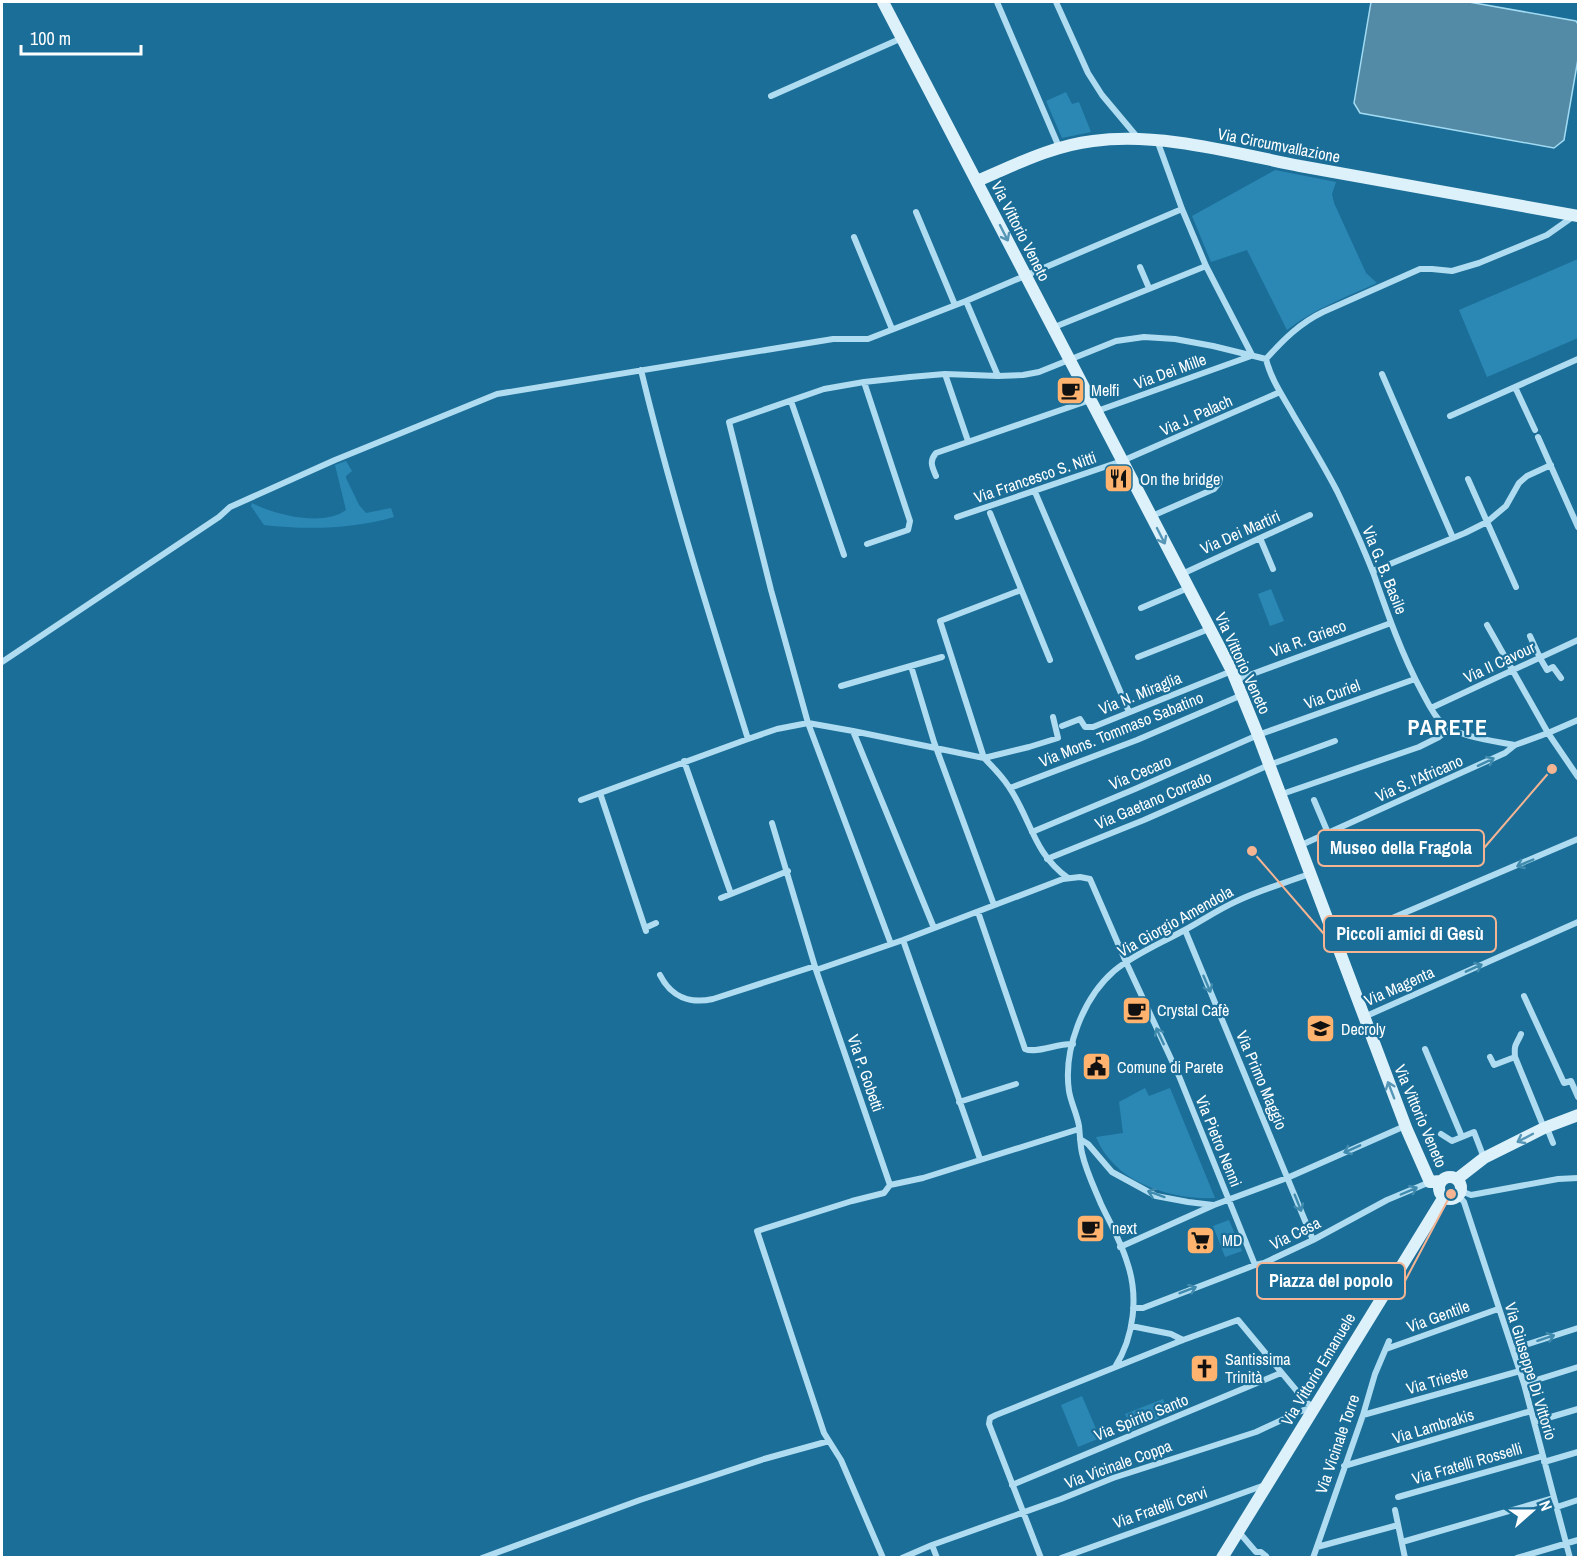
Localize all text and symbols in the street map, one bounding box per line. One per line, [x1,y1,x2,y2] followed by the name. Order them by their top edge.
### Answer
[21,18,141,56] scale bar
[30,26,71,51] text: 100 m
[1216,122,1342,168] street label: Via Circumvallazione
[986,177,1056,285] street label: Via Vittorio Veneto
[998,224,1010,242] one-way arrow
[1131,348,1209,394] street label: Via Dei Mille
[1054,374,1086,406] cafe icon: Melfi
[1091,379,1119,401] place label: Melfi
[1156,389,1236,441] street label: Via J. Palach
[971,446,1099,508] street label: Via Francesco S. Nitti
[1103,463,1135,495] restaurant icon: On the bridge
[1140,468,1220,490] place label: On the bridge
[1197,505,1283,559] street label: Via Dei Martiri
[1357,523,1413,617] street label: Via G. B. Basile
[1156,527,1168,545] one-way arrow
[1210,609,1276,717] street label: Via Vittorio Veneto
[1267,614,1349,662] street label: Via R. Grieco
[1460,636,1539,688] street label: Via II Cavour
[1095,666,1185,720] street label: Via N. Miraglia
[1301,674,1363,714] street label: Via Curiel
[1036,686,1206,772] street label: Via Mons. Tommaso Sabatino
[1408,712,1488,742] district label: PARETE
[1106,749,1174,795] street label: Via Cecaro
[1372,749,1466,807] street label: Via S. l'Africano
[1477,756,1495,767] one-way arrow
[1091,766,1215,834] street label: Via Gaetano Corrado
[1318,830,1484,866] callout: Museo della Fragola
[1330,835,1473,860] text: Museo della Fragola
[1516,858,1535,869] one-way arrow
[1113,880,1237,962] street label: Via Giorgio Amendola
[1324,916,1496,952] callout: Piccoli amici di Gesù
[1336,921,1484,946] text: Piccoli amici di Gesù
[1361,961,1438,1011] street label: Via Magenta
[1465,961,1483,972] one-way arrow
[1202,974,1213,993] one-way arrow
[1120,994,1152,1026] cafe icon: Crystal Cafè
[1157,999,1229,1021] place label: Crystal Cafè
[1304,1013,1336,1045] school or university icon: Decroly
[1341,1018,1386,1040] place label: Decroly
[1231,1027,1293,1133] street label: Via Primo Maggio
[1154,1028,1166,1046] one-way arrow
[842,1031,890,1115] street label: Via P. Gobetti
[1080,1051,1112,1083] public building icon: Comune di Parete
[1117,1056,1223,1078] place label: Comune di Parete
[1389,1061,1453,1171] street label: Via Vittorio Veneto
[1385,1081,1396,1099] one-way arrow
[1191,1092,1247,1190] street label: Via Pietro Nenni
[1517,1132,1534,1144] one-way arrow
[1343,1144,1361,1156] one-way arrow
[1399,1185,1417,1196] one-way arrow
[1148,1188,1166,1199] one-way arrow
[1293,1193,1304,1212] one-way arrow
[1266,1211,1325,1255] street label: Via Cesa
[1075,1212,1107,1244] cafe icon: next
[1112,1217,1137,1239] place label: next
[1185,1224,1217,1256] supermarket icon: MD
[1222,1229,1242,1251] place label: MD
[1257,1263,1405,1299] callout: Piazza del popolo
[1269,1268,1393,1293] text: Piazza del popolo
[1178,1284,1197,1295] one-way arrow
[1403,1294,1473,1338] street label: Via Gentile
[1500,1300,1562,1442] street label: Via Giuseppe Di Vittorio
[1276,1309,1360,1429] street label: Via Vittorio Emanuele
[1536,1332,1555,1343] one-way arrow
[1225,1348,1291,1388] place label: Santissima Trinità
[1188,1352,1220,1384] church icon: Santissima Trinità
[1404,1361,1470,1399] street label: Via Trieste
[1091,1388,1191,1446] street label: Via Spirito Santo
[1310,1391,1364,1497] street label: Via Vicinale Torre
[1389,1403,1477,1449] street label: Via Lambrakis
[1061,1434,1175,1494] street label: Via Vicinale Coppa
[1409,1437,1525,1489] street label: Via Fratelli Rosselli
[1110,1481,1210,1533] street label: Via Fratelli Cervi
[1502,1481,1562,1541] north arrow
[1534,1497,1558,1514] text: N

